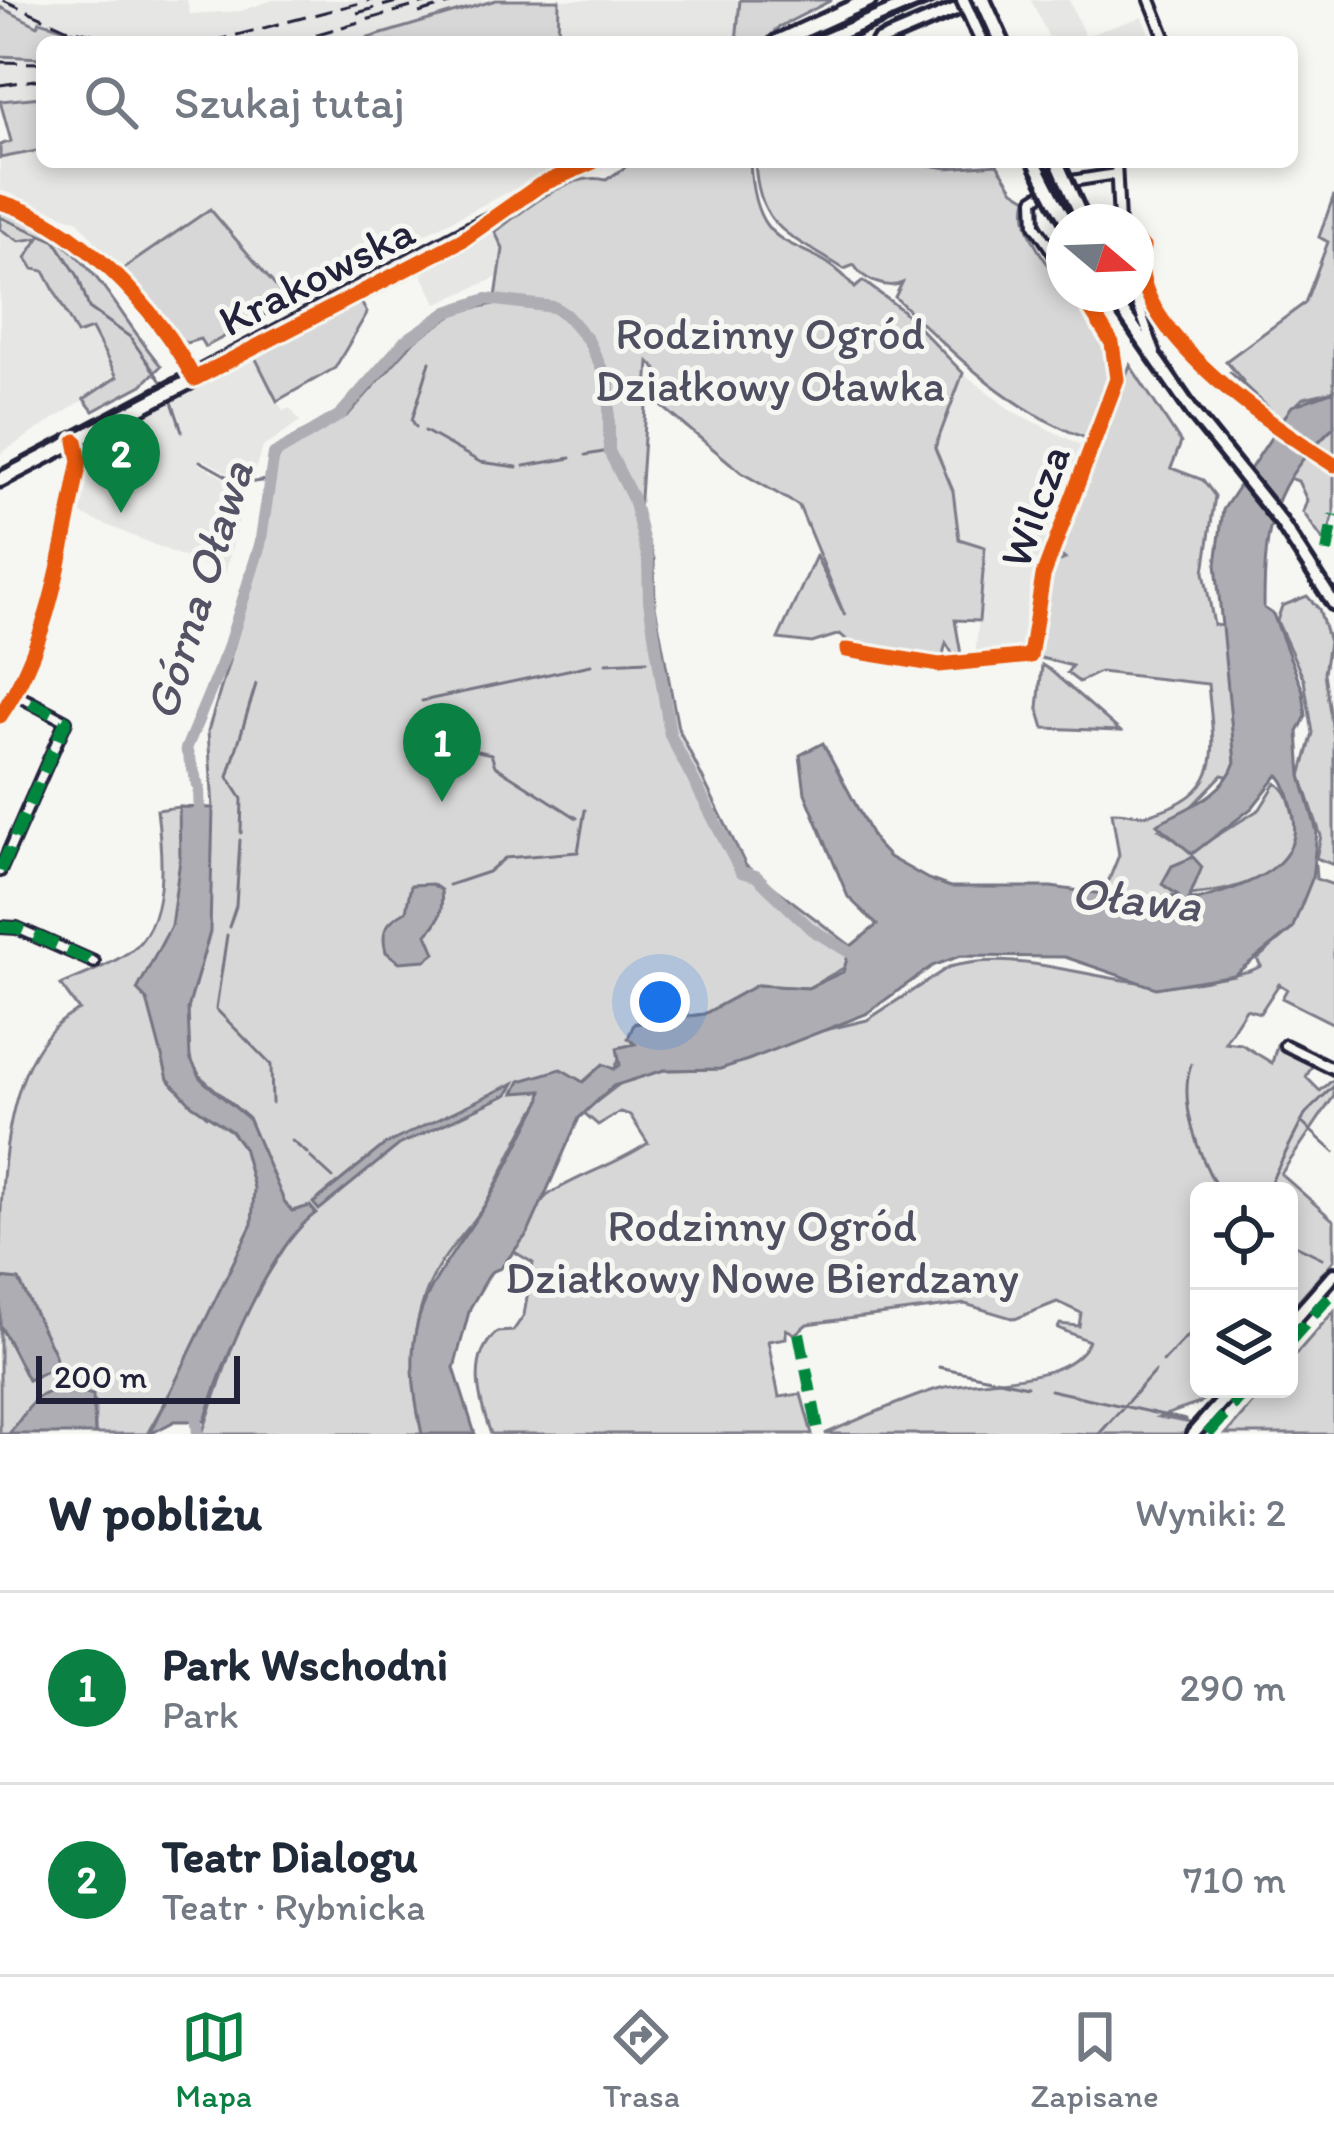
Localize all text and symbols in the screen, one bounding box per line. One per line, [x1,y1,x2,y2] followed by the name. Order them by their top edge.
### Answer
[36,36,1298,168] search box
[78,69,144,135] icon: search
[174,75,405,129] text: Szukaj tutaj
[209,203,423,347] street label: Krakowska
[1046,204,1154,312] north arrow
[595,306,945,412] park label: Rodzinny Ogród Działkowy Oławka
[82,414,160,513] pin: 2
[987,437,1081,575] street label: Wilcza
[131,452,265,727] water label: Górna Oława
[403,703,481,802] pin: 1
[1068,862,1205,934] water label: Oława
[630,972,690,1032] your location
[1190,1182,1298,1398] map controls
[1190,1182,1298,1290] button: locate
[505,1198,1019,1304] park label: Rodzinny Ogród Działkowy Nowe Bierdzany
[1190,1290,1298,1398] button: layers
[36,1350,240,1403] scale bar
[54,1357,147,1396] text: 200 m
[48,1482,262,1543] text: W pobliżu
[1135,1489,1286,1536] text: Wyniki: 2
[162,1637,448,1691] text: Park Wschodni
[78,1664,96,1711] text: 1
[1179,1664,1286,1711] text: 290 m
[162,1691,239,1738] text: Park
[162,1829,417,1883] text: Teatr Dialogu
[77,1856,97,1903] text: 2
[1183,1856,1286,1903] text: 710 m
[162,1883,425,1930] text: Teatr · Rybnicka
[175,2004,252,2115] tab: Mapa
[603,2004,680,2115] tab: Trasa
[1031,2004,1159,2115] tab: Zapisane

